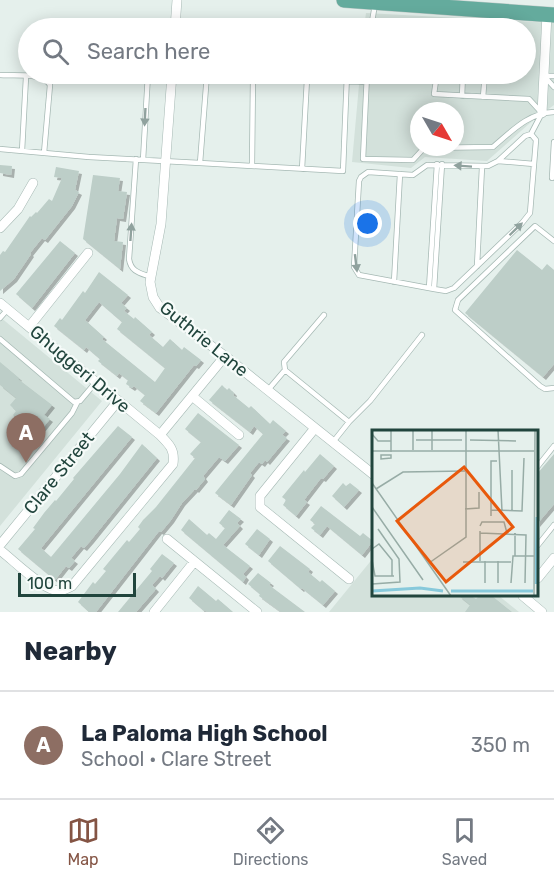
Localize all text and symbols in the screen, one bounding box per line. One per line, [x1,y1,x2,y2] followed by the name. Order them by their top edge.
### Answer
[18,18,536,84] search box
[39,35,72,68] icon: search
[87,38,210,65] text: Search here
[410,102,464,156] north arrow
[141,107,150,126] one-way arrow
[454,161,473,170] one-way arrow
[353,209,382,238] your location
[126,222,136,241] one-way arrow
[508,223,522,237] one-way arrow
[351,254,361,273] one-way arrow
[155,297,253,381] street label: Guthrie Lane
[25,321,135,417] street label: Ghuggeri Drive
[6,414,46,463] pin: A
[19,427,99,519] street label: Clare Street
[372,430,539,597] inset map
[18,570,136,598] scale bar
[27,574,72,593] text: 100 m
[24,636,117,667] text: Nearby
[81,720,328,747] text: La Paloma High School
[36,733,51,757] text: A
[471,733,530,757] text: 350 m
[81,747,271,771] text: School · Clare Street
[67,814,100,869] tab: Map
[233,814,309,869] tab: Directions
[442,814,487,869] tab: Saved

